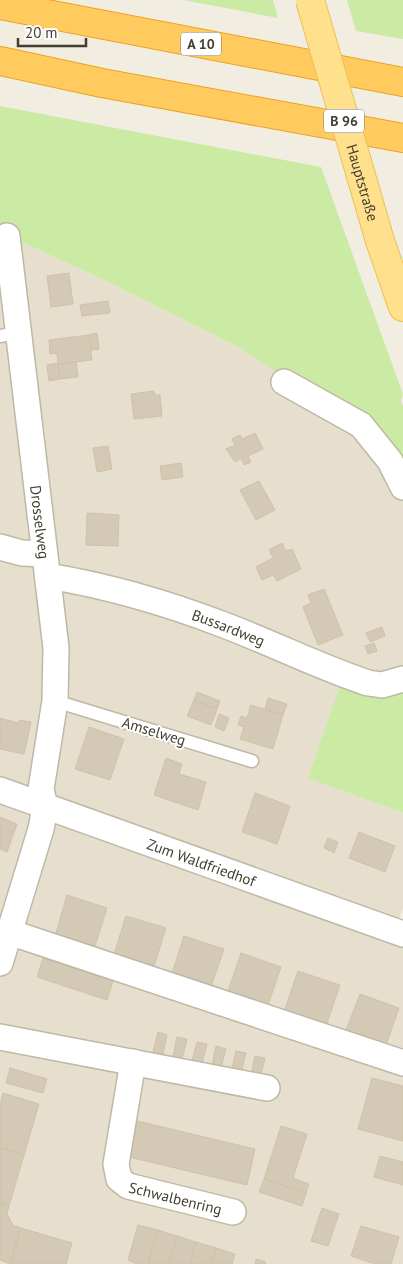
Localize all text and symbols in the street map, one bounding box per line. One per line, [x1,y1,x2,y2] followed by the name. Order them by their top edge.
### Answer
[18,15,85,47] scale bar
[25,23,58,42] text: 20 m
[181,33,221,56] road number: A 10
[324,110,364,132] road number: B 96
[343,142,383,223] street label: Hauptstraße
[26,484,54,560] street label: Drosselweg
[190,605,268,650] street label: Bussardweg
[120,712,188,750] street label: Amselweg
[145,834,260,891] street label: Zum Waldfriedhof
[127,1177,224,1218] street label: Schwalbenring

